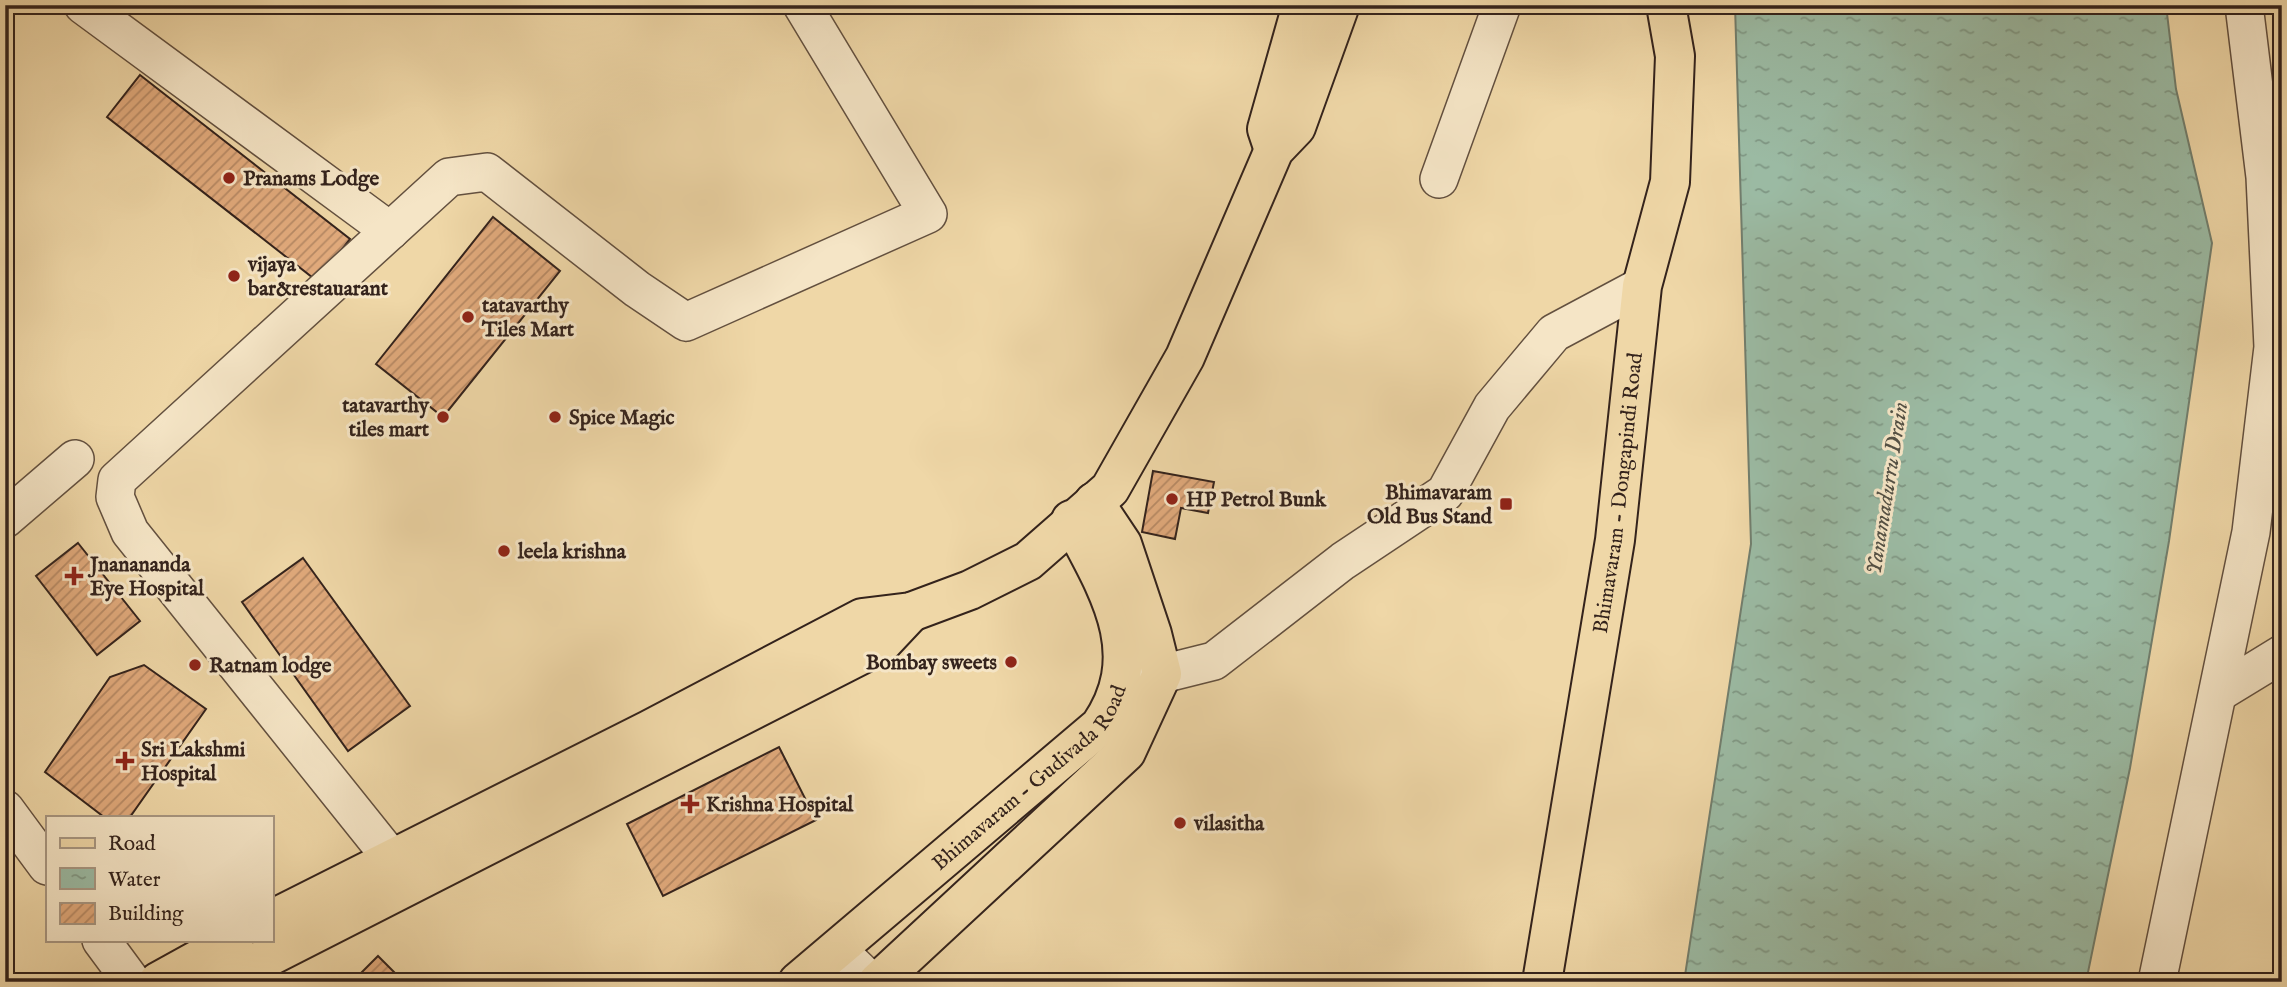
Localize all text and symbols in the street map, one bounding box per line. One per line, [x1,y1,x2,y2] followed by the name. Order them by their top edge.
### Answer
[243,166,379,193] place label: Pranams Lodge
[221,170,237,186] marker: Pranams Lodge
[247,252,389,303] place label: vijaya bar&restauarant
[226,268,242,284] marker: vijaya bar&restauarant
[481,293,575,344] place label: tatavarthy Tiles Mart
[460,309,476,325] marker: tatavarthy Tiles Mart
[1588,351,1650,636] street label: Bhimavaram - Dongapindi Road
[341,393,430,444] place label: tatavarthy tiles mart
[1860,400,1915,577] water label: Yanamadurru Drain
[569,405,675,432] place label: Spice Magic
[435,409,451,425] marker: tatavarthy tiles mart
[547,409,563,425] marker: Spice Magic
[1367,480,1493,531] place label: Bhimavaram Old Bus Stand
[1186,487,1327,514] place label: HP Petrol Bunk
[1164,491,1180,507] marker: HP Petrol Bunk
[1498,496,1514,512] marker: Bhimavaram Old Bus Stand
[517,539,627,566] place label: leela krishna
[496,543,512,559] marker: leela krishna
[87,552,205,603] place label: Jnanananda Eye Hospital
[64,566,84,586] marker: Jnanananda Eye Hospital
[866,650,997,677] place label: Bombay sweets
[209,653,332,680] place label: Ratnam lodge
[1003,654,1019,670] marker: Bombay sweets
[187,657,203,673] marker: Ratnam lodge
[927,681,1134,877] street label: Bhimavaram - Gudivada Road
[141,737,246,788] place label: Sri Lakshmi Hospital
[115,751,135,771] marker: Sri Lakshmi Hospital
[706,792,854,819] place label: Krishna Hospital
[680,794,700,814] marker: Krishna Hospital
[1193,811,1265,838] place label: vilasitha
[1172,815,1188,831] marker: vilasitha
[46,816,273,942] legend
[108,831,156,858] text: Road
[108,867,161,894] text: Water
[108,901,184,928] text: Building

